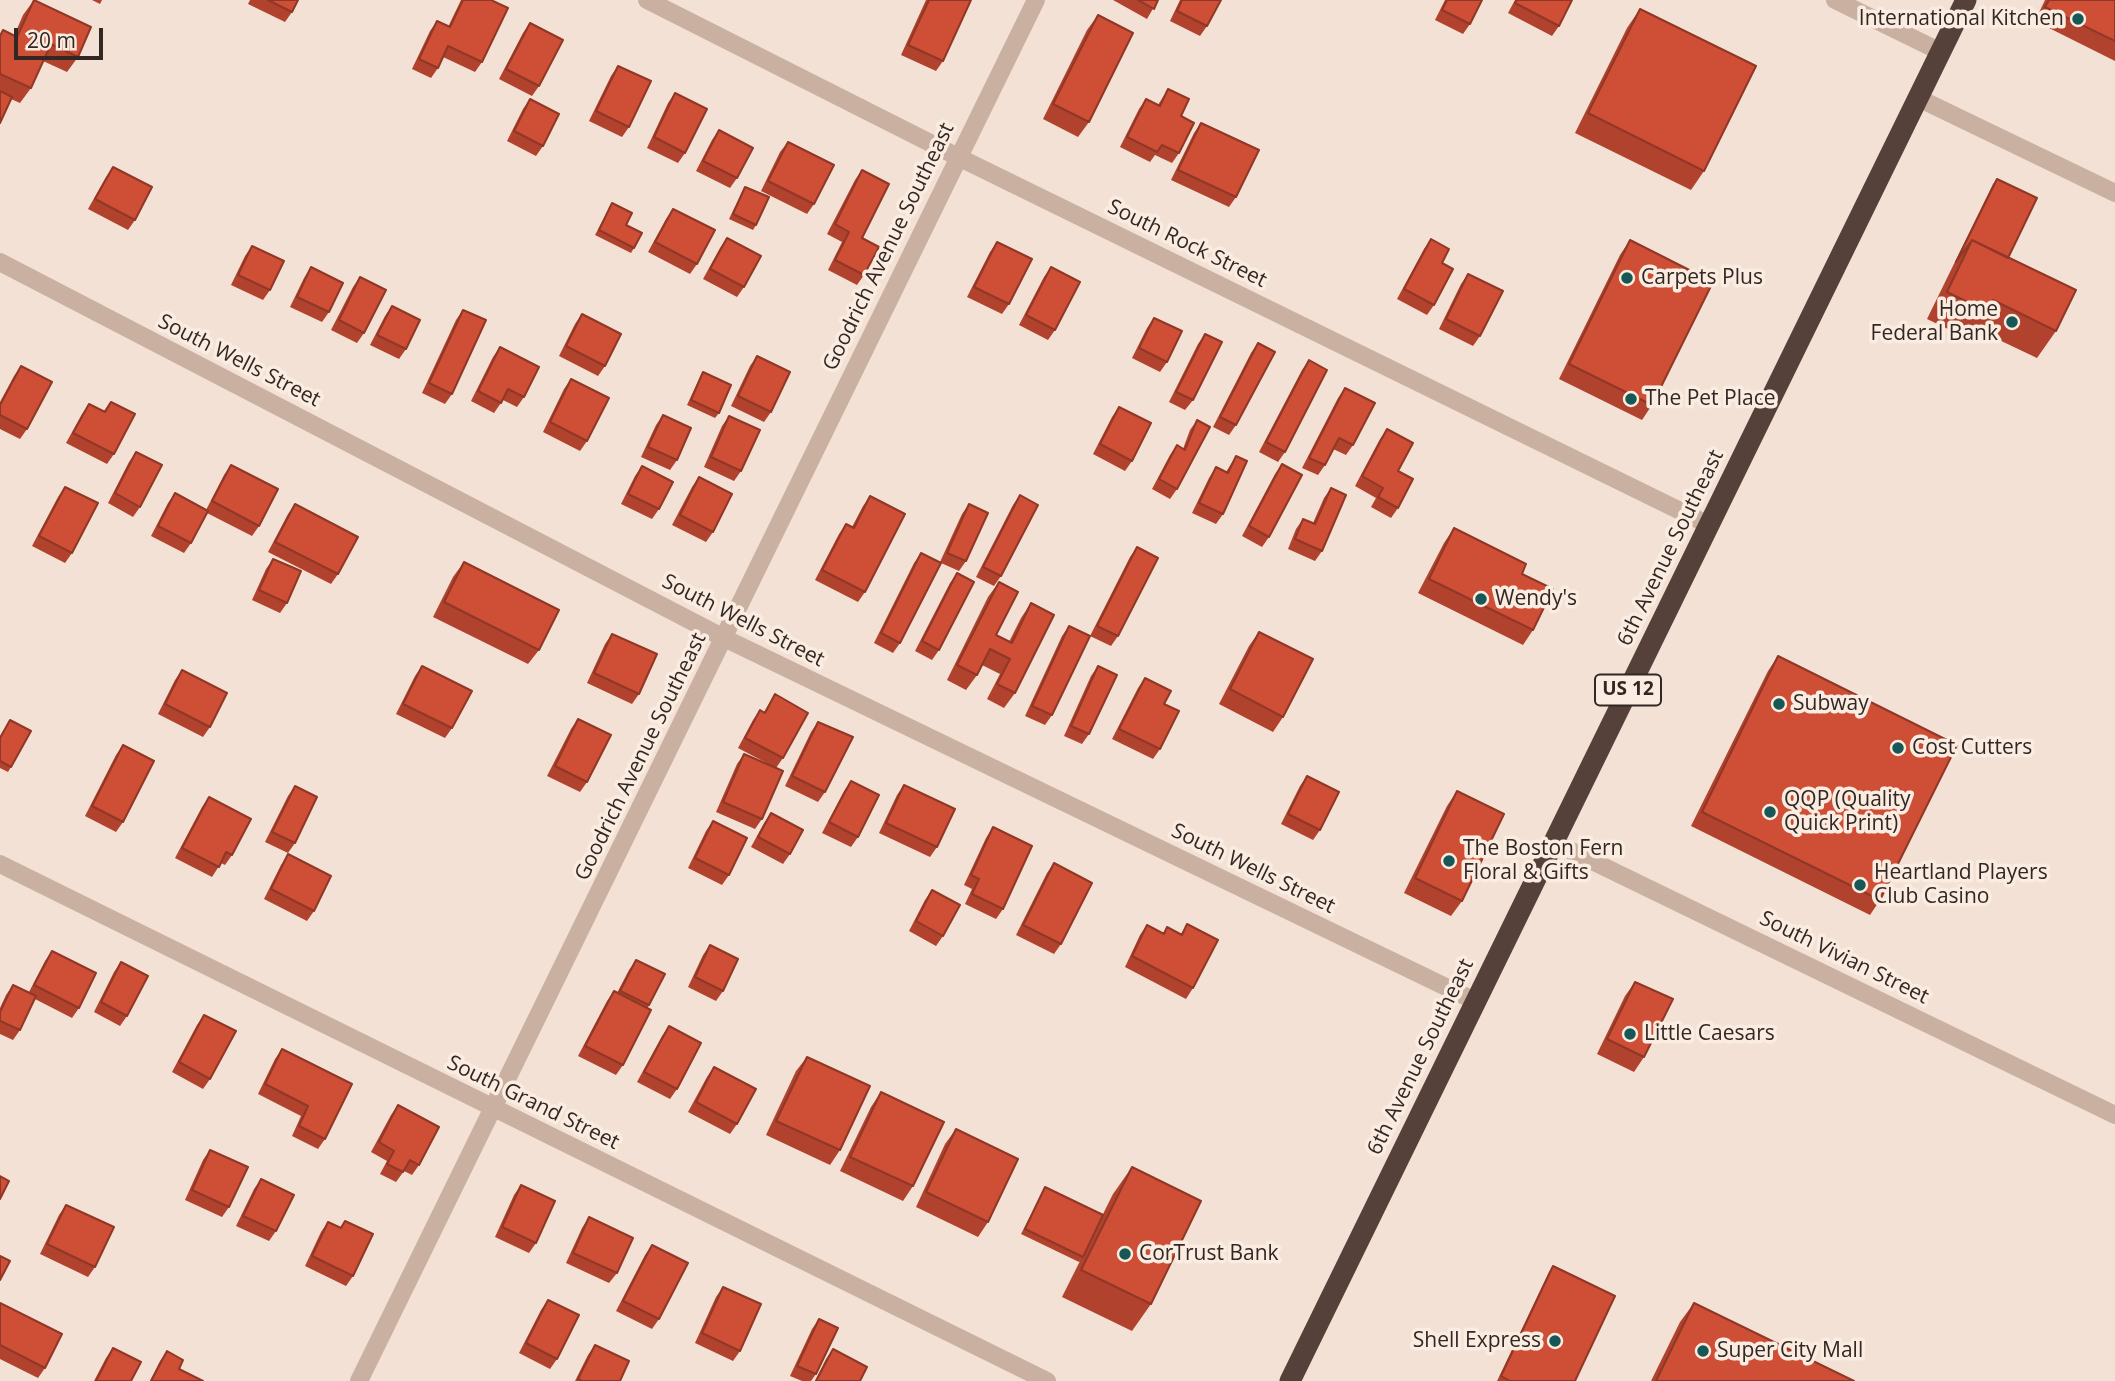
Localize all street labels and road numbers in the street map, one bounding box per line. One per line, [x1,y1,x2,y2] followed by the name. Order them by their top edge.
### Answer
[818,119,960,375] street label: Goodrich Avenue Southeast
[1103,195,1271,293] street label: South Rock Street
[154,309,324,413] street label: South Wells Street
[1613,446,1729,650] street label: 6th Avenue Southeast
[658,569,828,673] street label: South Wells Street
[570,629,712,885] street label: Goodrich Avenue Southeast
[1595,674,1661,706] road number: US 12
[1167,818,1339,920] street label: South Wells Street
[1755,906,1933,1010] street label: South Vivian Street
[1363,955,1479,1159] street label: 6th Avenue Southeast
[443,1050,623,1156] street label: South Grand Street

